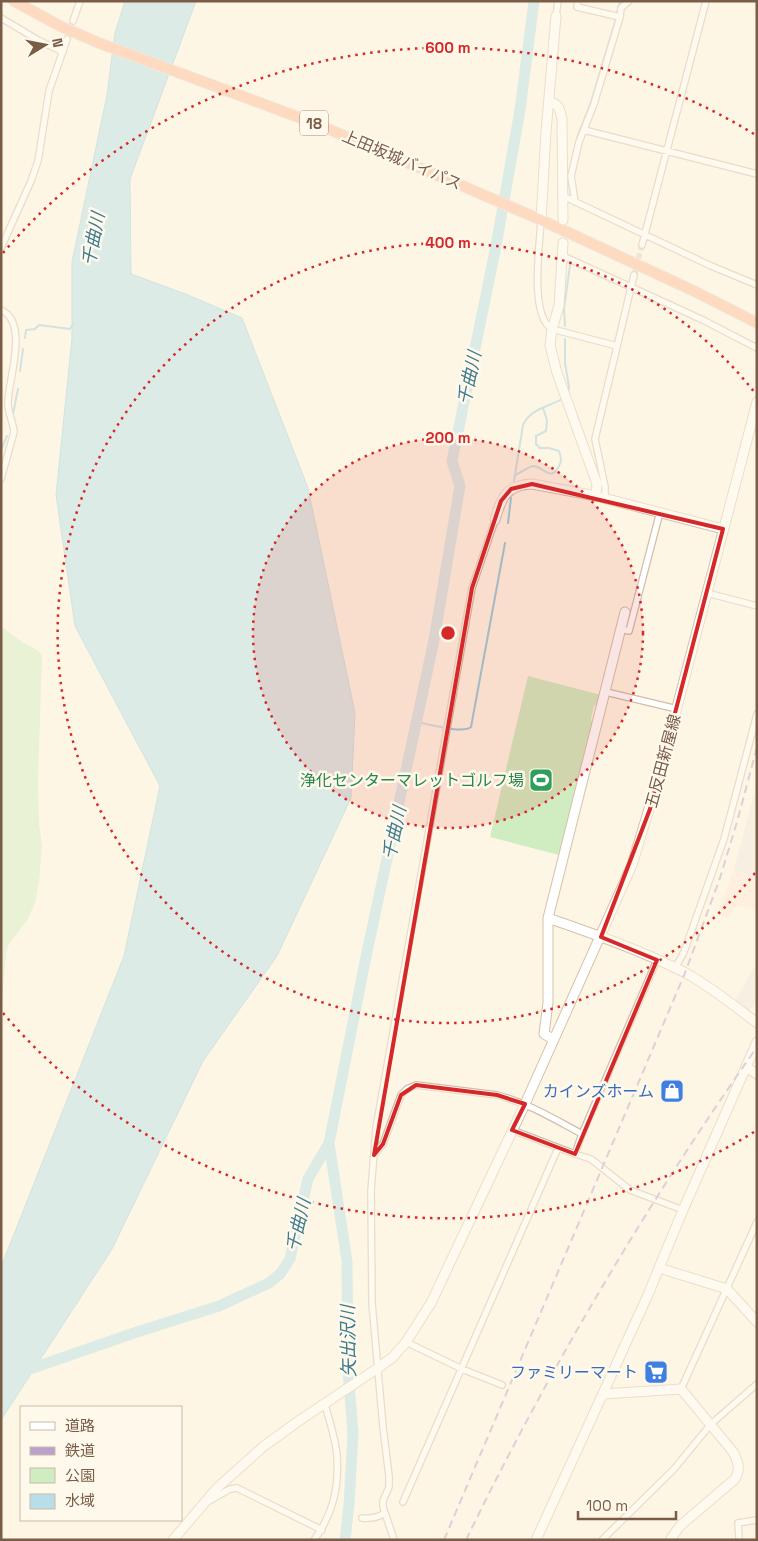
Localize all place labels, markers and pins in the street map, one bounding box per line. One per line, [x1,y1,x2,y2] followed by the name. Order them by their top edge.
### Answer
[439,624,457,642] centre of rings
[528,767,554,793] sports icon: 浄化センターマレットゴルフ場
[300,770,524,791] place label: 浄化センターマレットゴルフ場
[659,1078,685,1104] shop icon: カインズホーム
[543,1081,654,1102] place label: カインズホーム
[643,1359,669,1385] supermarket icon: ファミリーマート
[510,1362,638,1383] place label: ファミリーマート

